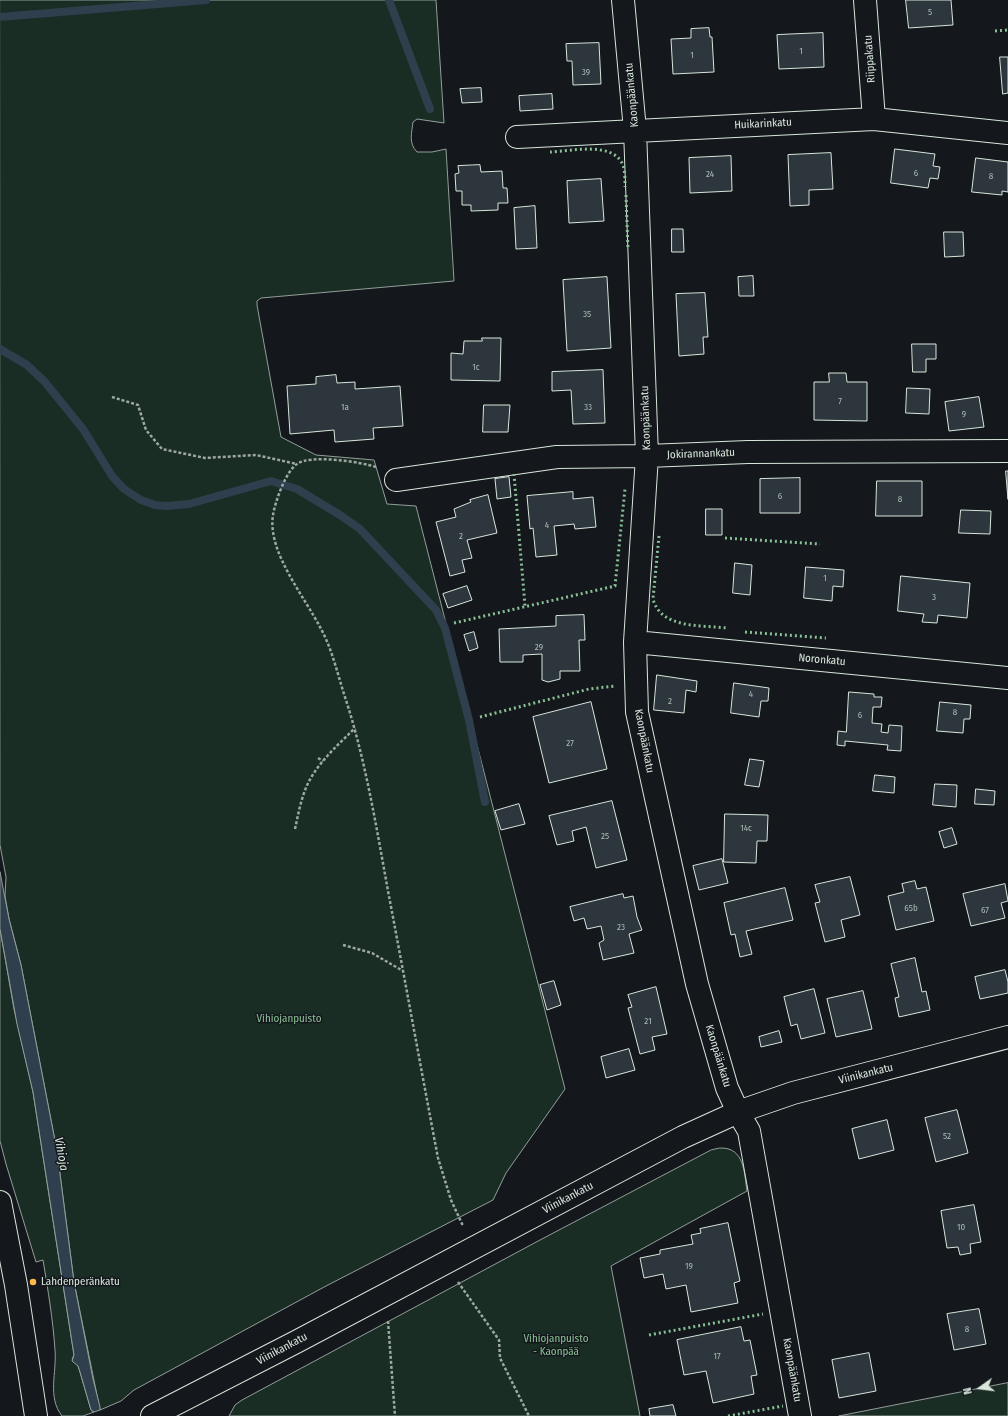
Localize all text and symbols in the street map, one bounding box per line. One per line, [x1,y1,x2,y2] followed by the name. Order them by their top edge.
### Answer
[928,7,932,17] house number: 5
[862,34,878,84] street label: Riippakatu
[799,46,803,56] house number: 1
[690,50,694,60] house number: 1
[623,62,641,128] street label: Kaonpäänkatu
[582,67,590,77] house number: 39
[734,116,792,132] street label: Huikarinkatu
[914,168,918,178] house number: 6
[706,169,714,179] house number: 24
[989,171,993,181] house number: 8
[583,309,591,319] house number: 35
[472,362,480,372] house number: 1c
[638,385,654,451] street label: Kaonpäänkatu
[838,396,842,406] house number: 7
[341,402,349,412] house number: 1a
[584,402,592,412] house number: 33
[962,409,966,419] house number: 9
[667,446,735,462] street label: Jokirannankatu
[778,491,782,501] house number: 6
[898,494,902,504] house number: 8
[545,520,549,530] house number: 4
[459,531,463,541] house number: 2
[823,573,827,583] house number: 1
[932,592,936,602] house number: 3
[535,642,543,652] house number: 29
[798,651,846,669] street label: Noronkatu
[749,689,753,699] house number: 4
[668,696,672,706] house number: 2
[953,707,957,717] house number: 8
[631,708,657,774] street label: Kaonpäänkatu
[858,710,862,720] house number: 6
[566,738,574,748] house number: 27
[740,823,752,833] house number: 14c
[601,831,609,841] house number: 25
[904,903,918,913] house number: 65b
[981,905,989,915] house number: 67
[617,922,625,932] house number: 23
[257,1012,321,1026] park label: Vihiojanpuisto
[644,1016,652,1026] house number: 21
[702,1023,734,1089] street label: Kaonpäänkatu
[837,1061,895,1087] street label: Viinikankatu
[943,1131,951,1141] house number: 52
[51,1136,71,1172] water label: Vihioja
[540,1179,596,1217] street label: Viinikankatu
[957,1222,965,1232] house number: 10
[685,1261,693,1271] house number: 19
[41,1275,120,1289] place label: Lahdenperänkatu
[28,1277,38,1287] marker: Lahdenperänkatu
[965,1324,969,1334] house number: 8
[254,1330,310,1368] street label: Viinikankatu
[524,1332,588,1358] park label: Vihiojanpuisto - Kaonpää
[780,1337,804,1403] street label: Kaonpäänkatu
[713,1351,721,1361] house number: 17
[960,1368,1000,1408] north arrow
[961,1386,975,1396] text: N

